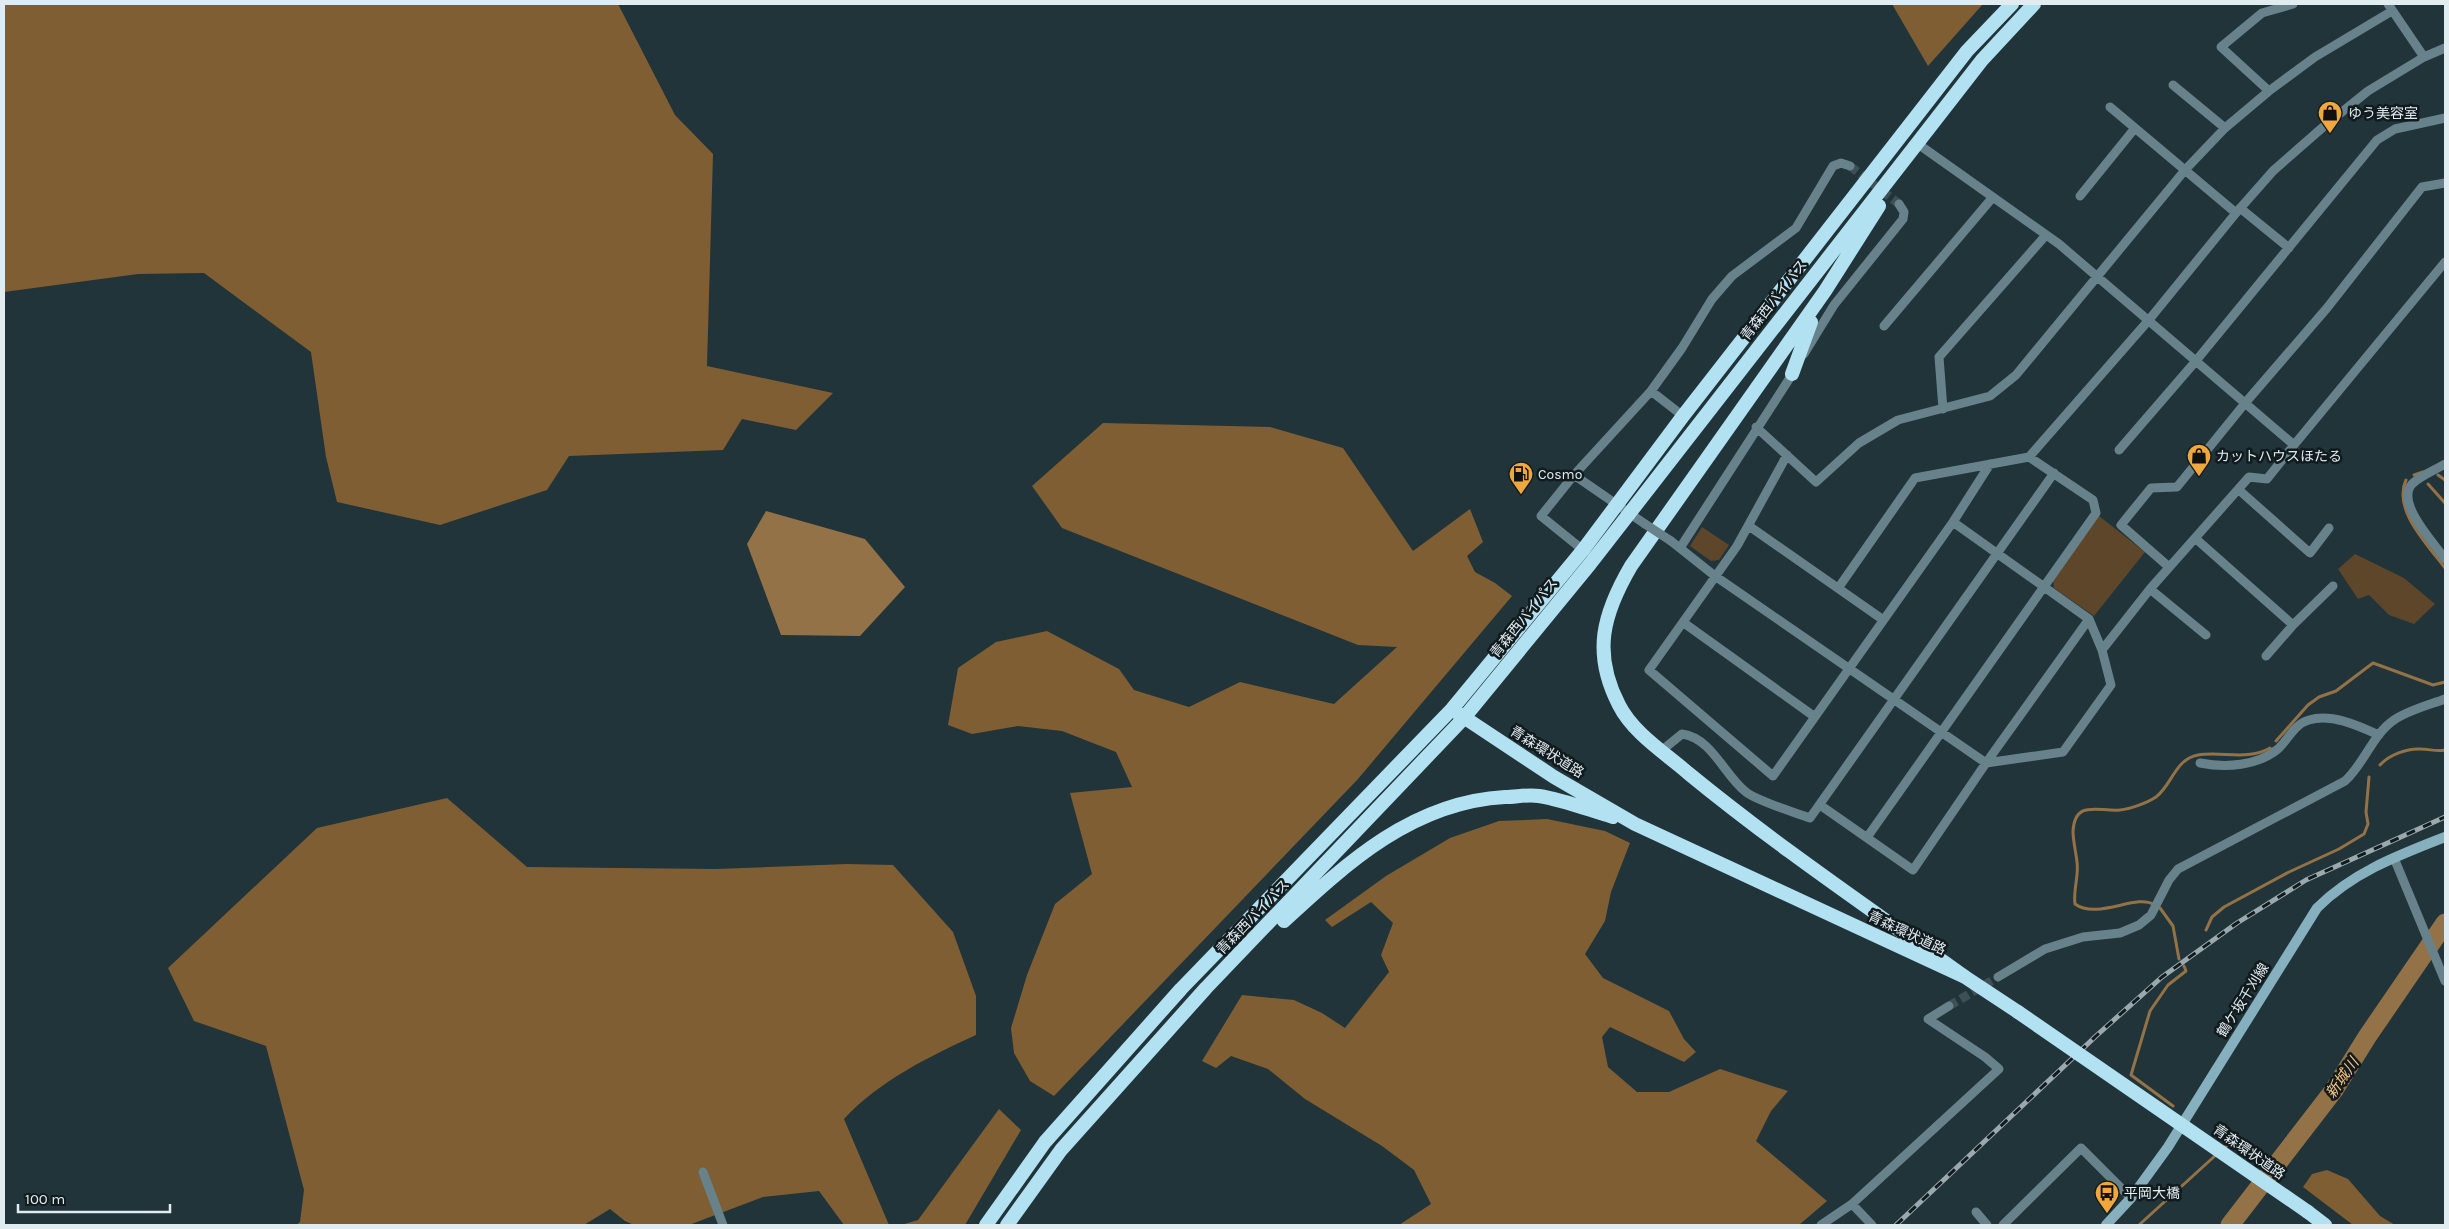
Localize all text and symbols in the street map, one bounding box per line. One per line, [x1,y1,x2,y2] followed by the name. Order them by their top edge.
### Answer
[2317,100,2343,134] shop icon: ゆう美容室
[2348,105,2418,122] place label: ゆう美容室
[1737,256,1811,344] street label: 青森西バイパス
[2186,443,2212,477] shop icon: カットハウスほたる
[2216,448,2342,465] place label: カットハウスほたる
[1508,461,1534,495] fuel station icon: Cosmo
[1538,466,1582,483] place label: Cosmo
[1487,575,1561,661] street label: 青森西バイパス
[1507,723,1587,781] street label: 青森環状道路
[1213,876,1293,958] street label: 青森西バイパス
[1865,908,1949,958] street label: 青森環状道路
[2214,960,2272,1040] street label: 鶴ケ坂千刈線
[2322,1053,2363,1102] water label: 新城川
[2210,1121,2288,1183] street label: 青森環状道路
[2094,1180,2120,1214] bus stop icon: 平岡大橋
[18,1182,170,1214] scale bar
[2124,1185,2180,1202] place label: 平岡大橋
[25,1190,65,1208] text: 100 m

